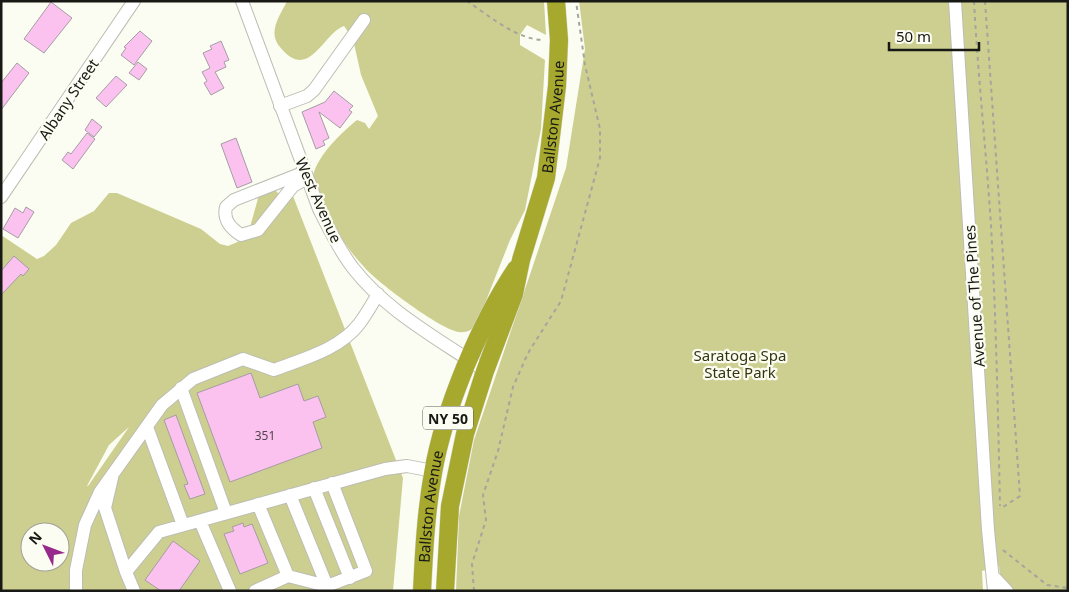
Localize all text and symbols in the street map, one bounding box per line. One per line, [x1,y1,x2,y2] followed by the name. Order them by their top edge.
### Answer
[889,20,979,52] scale bar
[896,26,931,46] text: 50 m
[33,54,103,143] street label: Albany Street
[537,60,568,174] street label: Ballston Avenue
[291,154,347,246] street label: West Avenue
[959,224,989,368] street label: Avenue of The Pines
[694,345,786,382] park label: Saratoga Spa State Park
[423,406,473,429] road number: NY 50
[255,427,275,444] house number: 351
[414,448,447,563] street label: Ballston Avenue
[20,522,70,572] north arrow
[24,527,46,549] text: N

